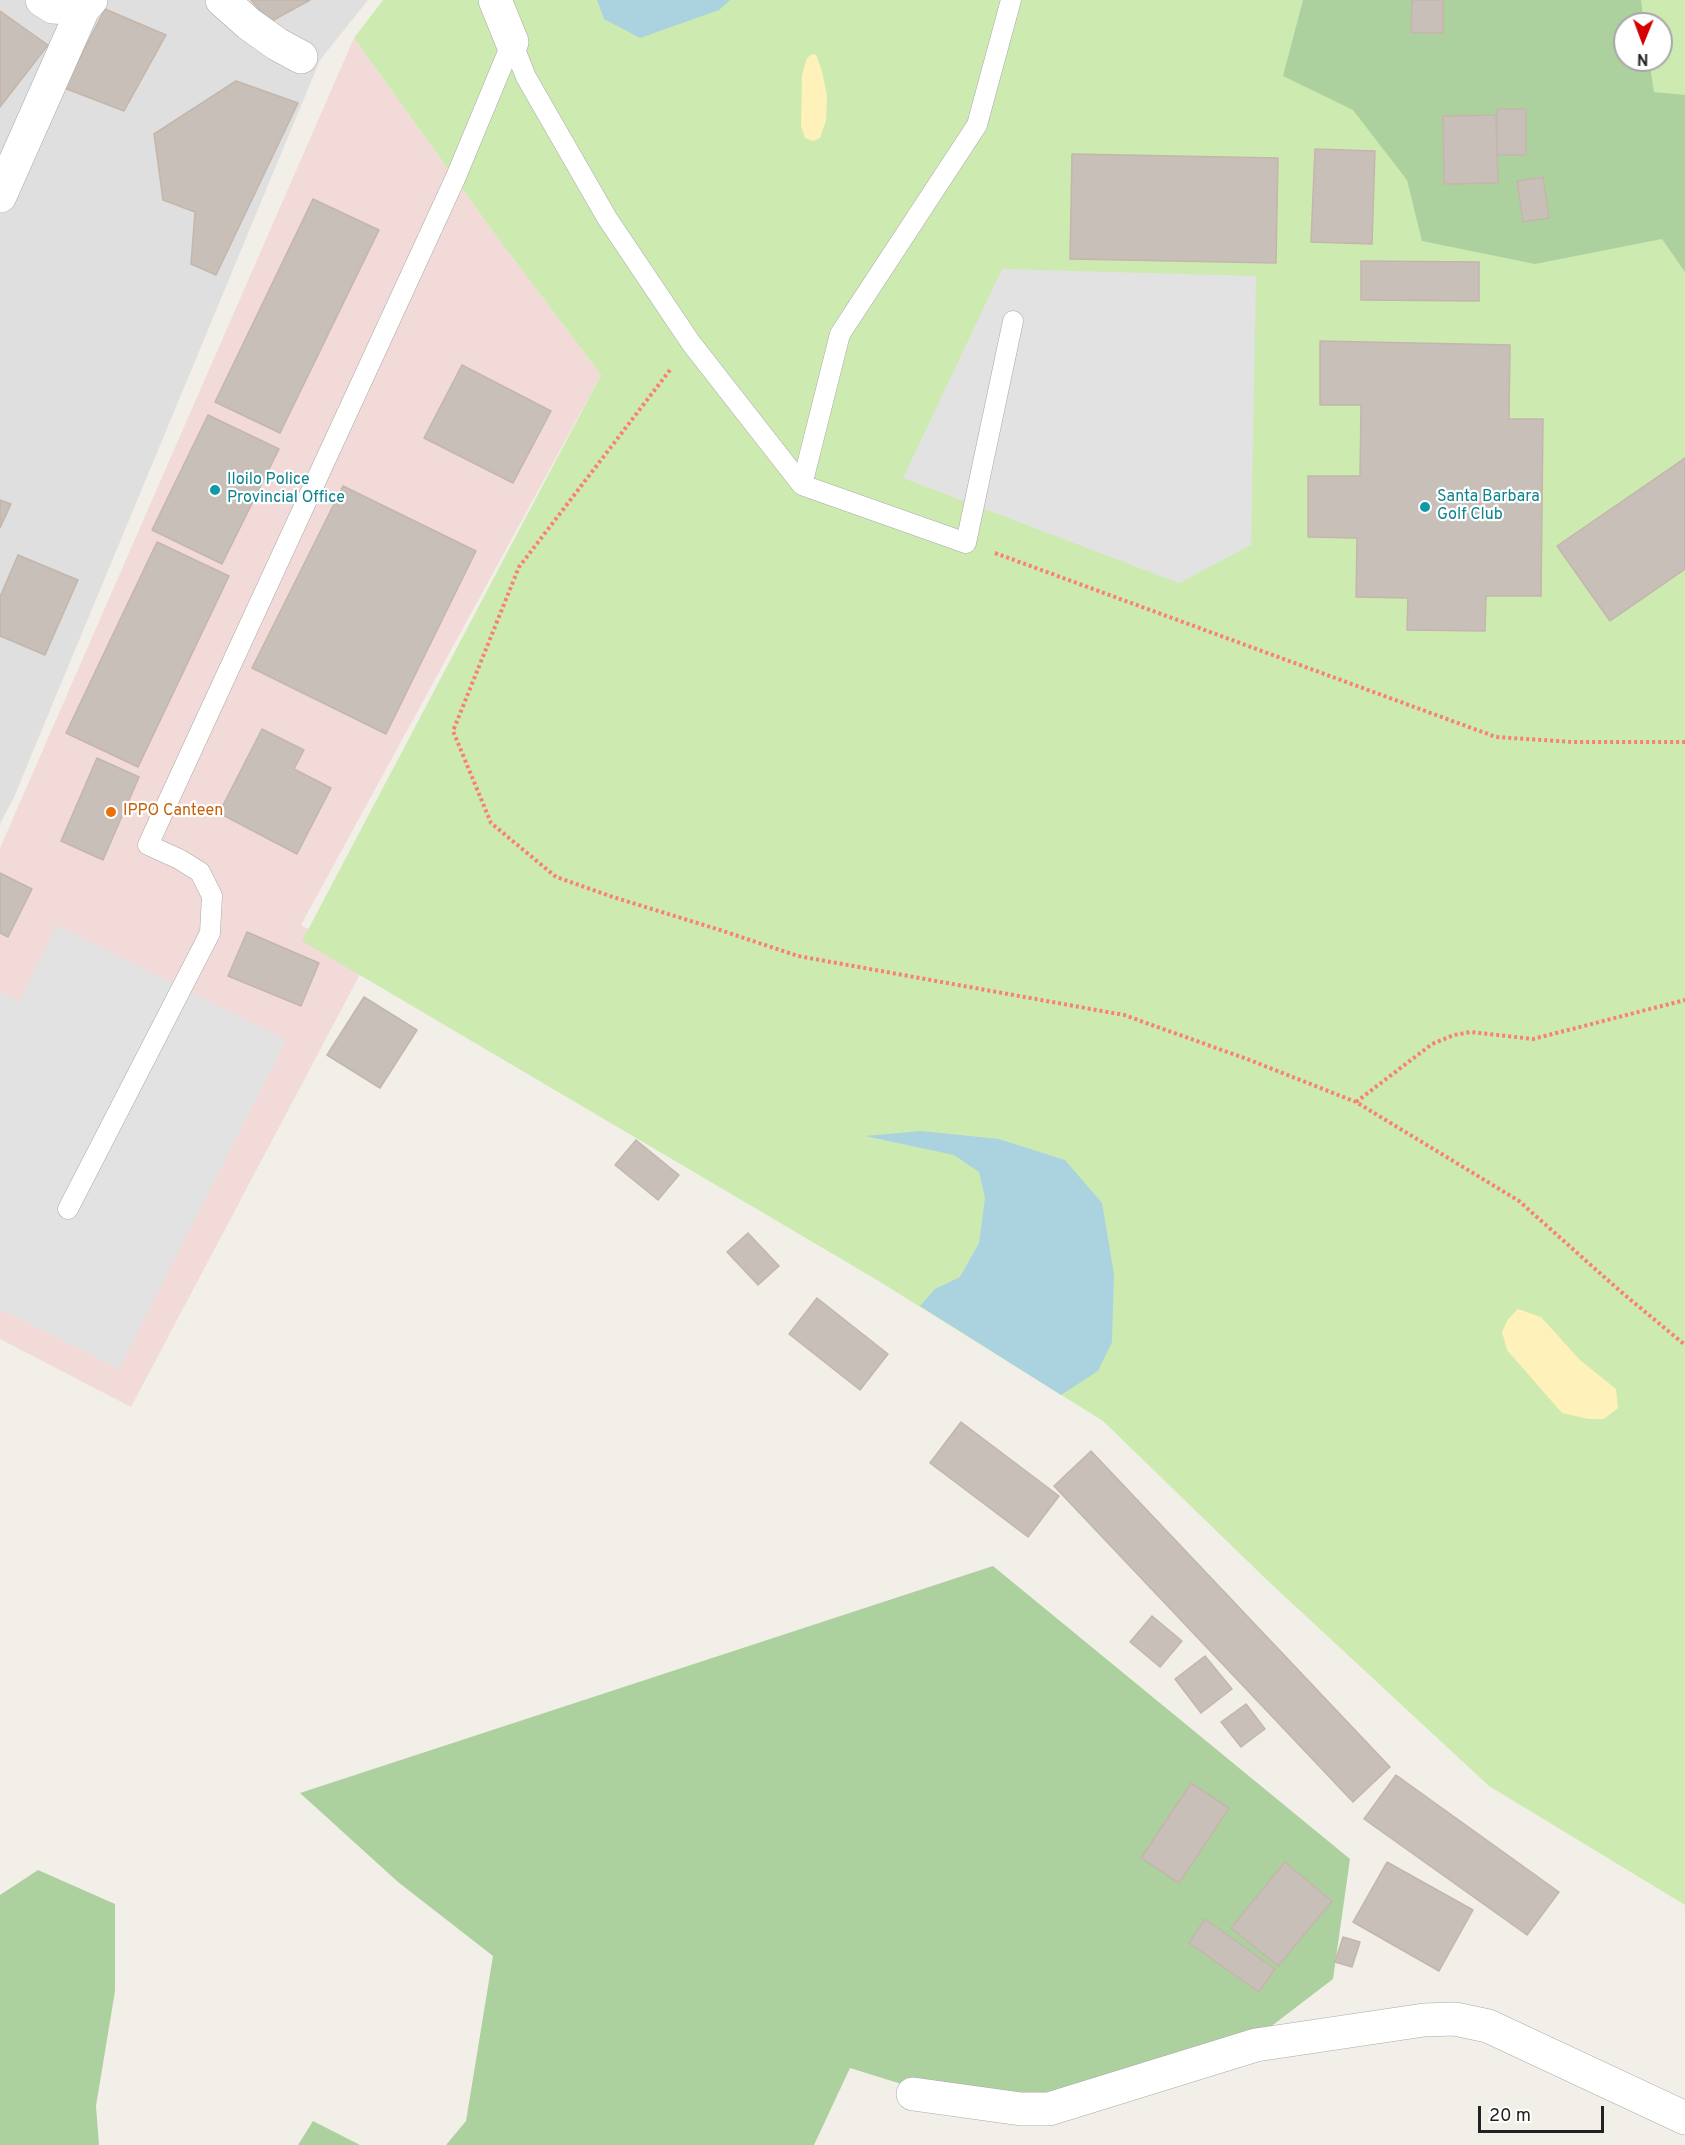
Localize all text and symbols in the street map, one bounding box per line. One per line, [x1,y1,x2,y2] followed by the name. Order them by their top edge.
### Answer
[1613,12,1673,72] north arrow
[1637,48,1649,68] text: N
[227,471,345,509] place label: Iloilo Police Provincial Office
[208,483,222,497] marker: Iloilo Police Provincial Office
[1437,488,1540,526] place label: Santa Barbara Golf Club
[1418,500,1432,514] marker: Santa Barbara Golf Club
[123,802,223,822] place label: IPPO Canteen
[104,805,118,819] marker: IPPO Canteen
[1481,2094,1607,2132] scale bar
[1489,2105,1531,2128] text: 20 m

